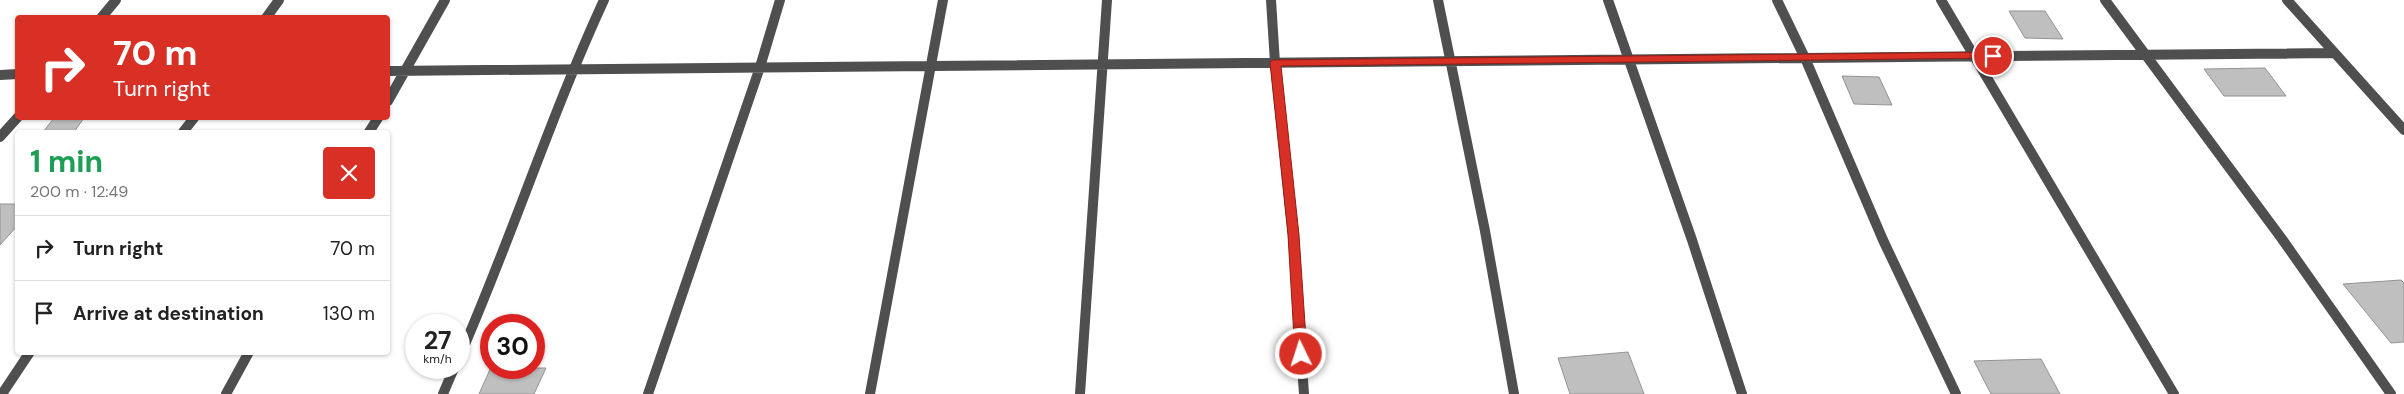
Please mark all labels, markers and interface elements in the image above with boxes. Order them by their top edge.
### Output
text: 70 m [113,30,197,76]
icon: right [30,35,95,100]
pin [1972,35,2014,77]
icon: arrive [1979,42,2007,70]
text: Turn right [113,74,210,103]
text: 1 min [30,142,103,181]
button: close [323,147,375,199]
text: 200 m · 12:49 [30,181,128,202]
icon: right [30,234,58,262]
text: Turn right [73,236,163,261]
text: 70 m [330,236,375,261]
icon: arrive [30,299,58,327]
text: Arrive at destination [73,301,264,326]
text: 130 m [323,301,375,326]
speed limit sign: 30 [480,314,545,379]
text: 27 [424,324,451,357]
position arrow [1274,327,1326,379]
text: km/h [423,351,452,367]

